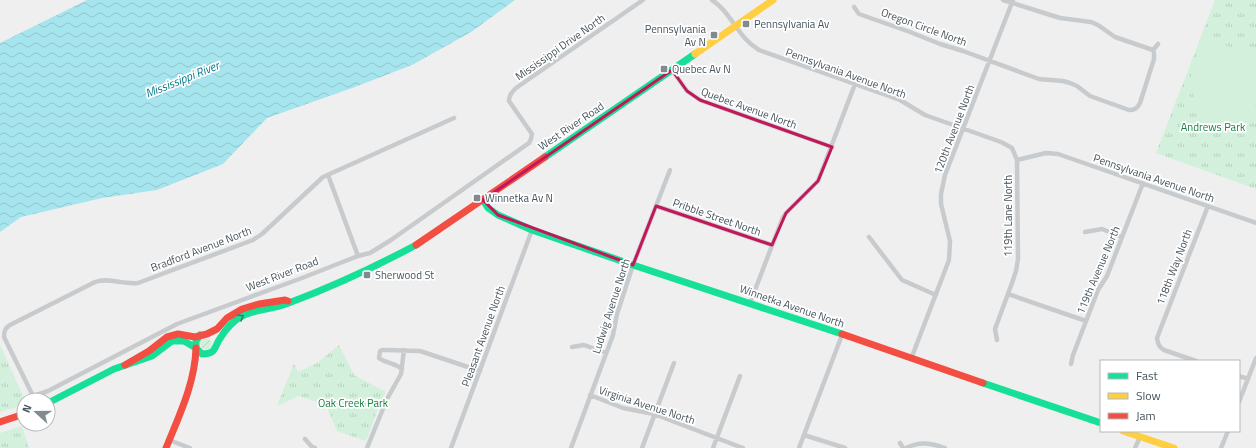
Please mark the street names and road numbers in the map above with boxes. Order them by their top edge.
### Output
street label: Oregon Circle North [879,4,969,50]
street label: Mississippi Drive North [512,10,608,84]
street label: Pennsylvania Avenue North [783,44,909,102]
street label: 120th Avenue North [930,82,978,176]
street label: Quebec Avenue North [699,83,799,133]
street label: West River Road [535,98,607,154]
street label: Pennsylvania Avenue North [1091,150,1217,206]
street label: 119th Lane North [1000,175,1016,257]
street label: Pribble Street North [671,194,763,240]
street label: Bradford Avenue North [148,222,254,276]
street label: 119th Avenue North [1072,223,1124,317]
street label: 118th Way North [1152,227,1196,307]
street label: West River Road [243,253,321,295]
street label: Ludwig Avenue North [588,256,634,356]
street label: Winnetka Avenue North [737,281,847,332]
street label: Pleasant Avenue North [457,283,509,389]
street label: Virginia Avenue North [597,382,697,428]

